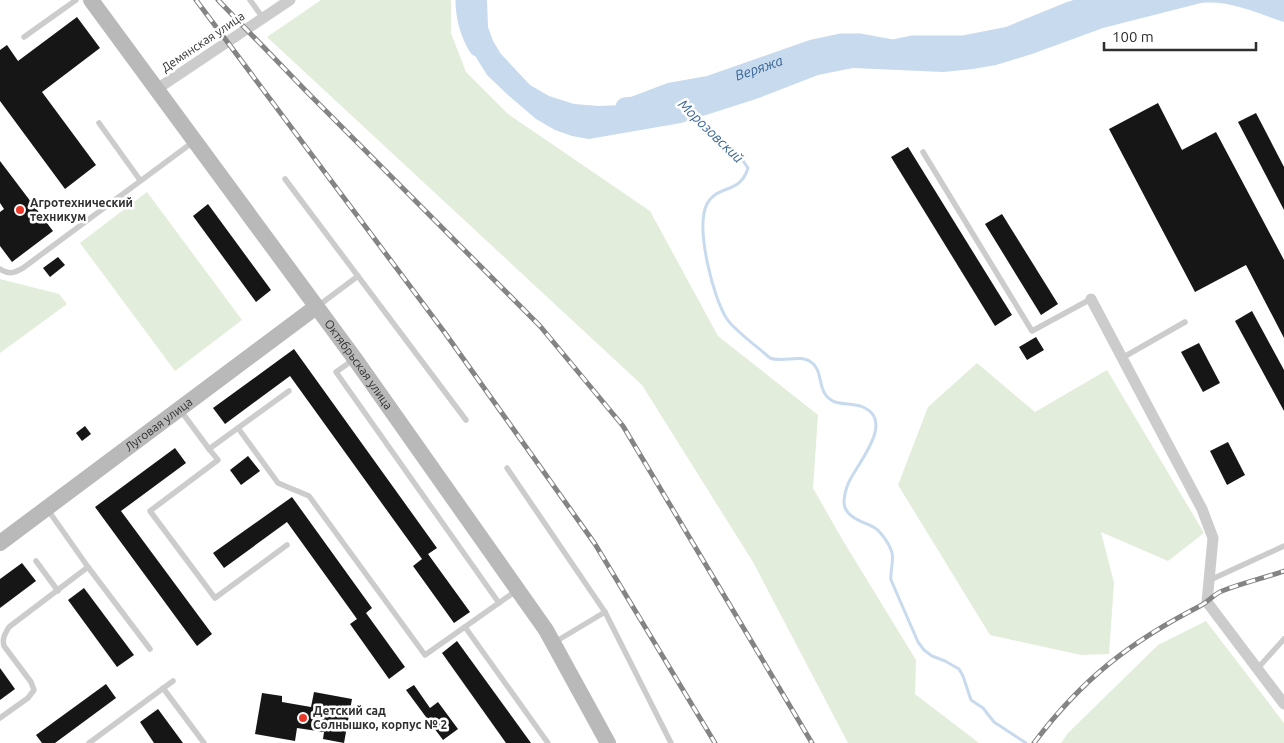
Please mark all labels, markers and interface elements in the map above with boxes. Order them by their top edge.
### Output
street label: Демянская улица [159,9,247,74]
scale bar [1104,20,1256,52]
text: 100 m [1112,28,1154,45]
water label: Веряжа [733,52,785,84]
water label: Морозовский [675,96,747,166]
place label: Агротехнический техникум [30,196,133,223]
marker: Агротехнический техникум [14,204,26,216]
street label: Октябрьская улица [322,317,395,412]
street label: Луговая улица [122,395,195,454]
place label: Детский сад Солнышко, корпус № 2 [313,704,447,731]
marker: Детский сад Солнышко, корпус № 2 [297,712,309,724]

